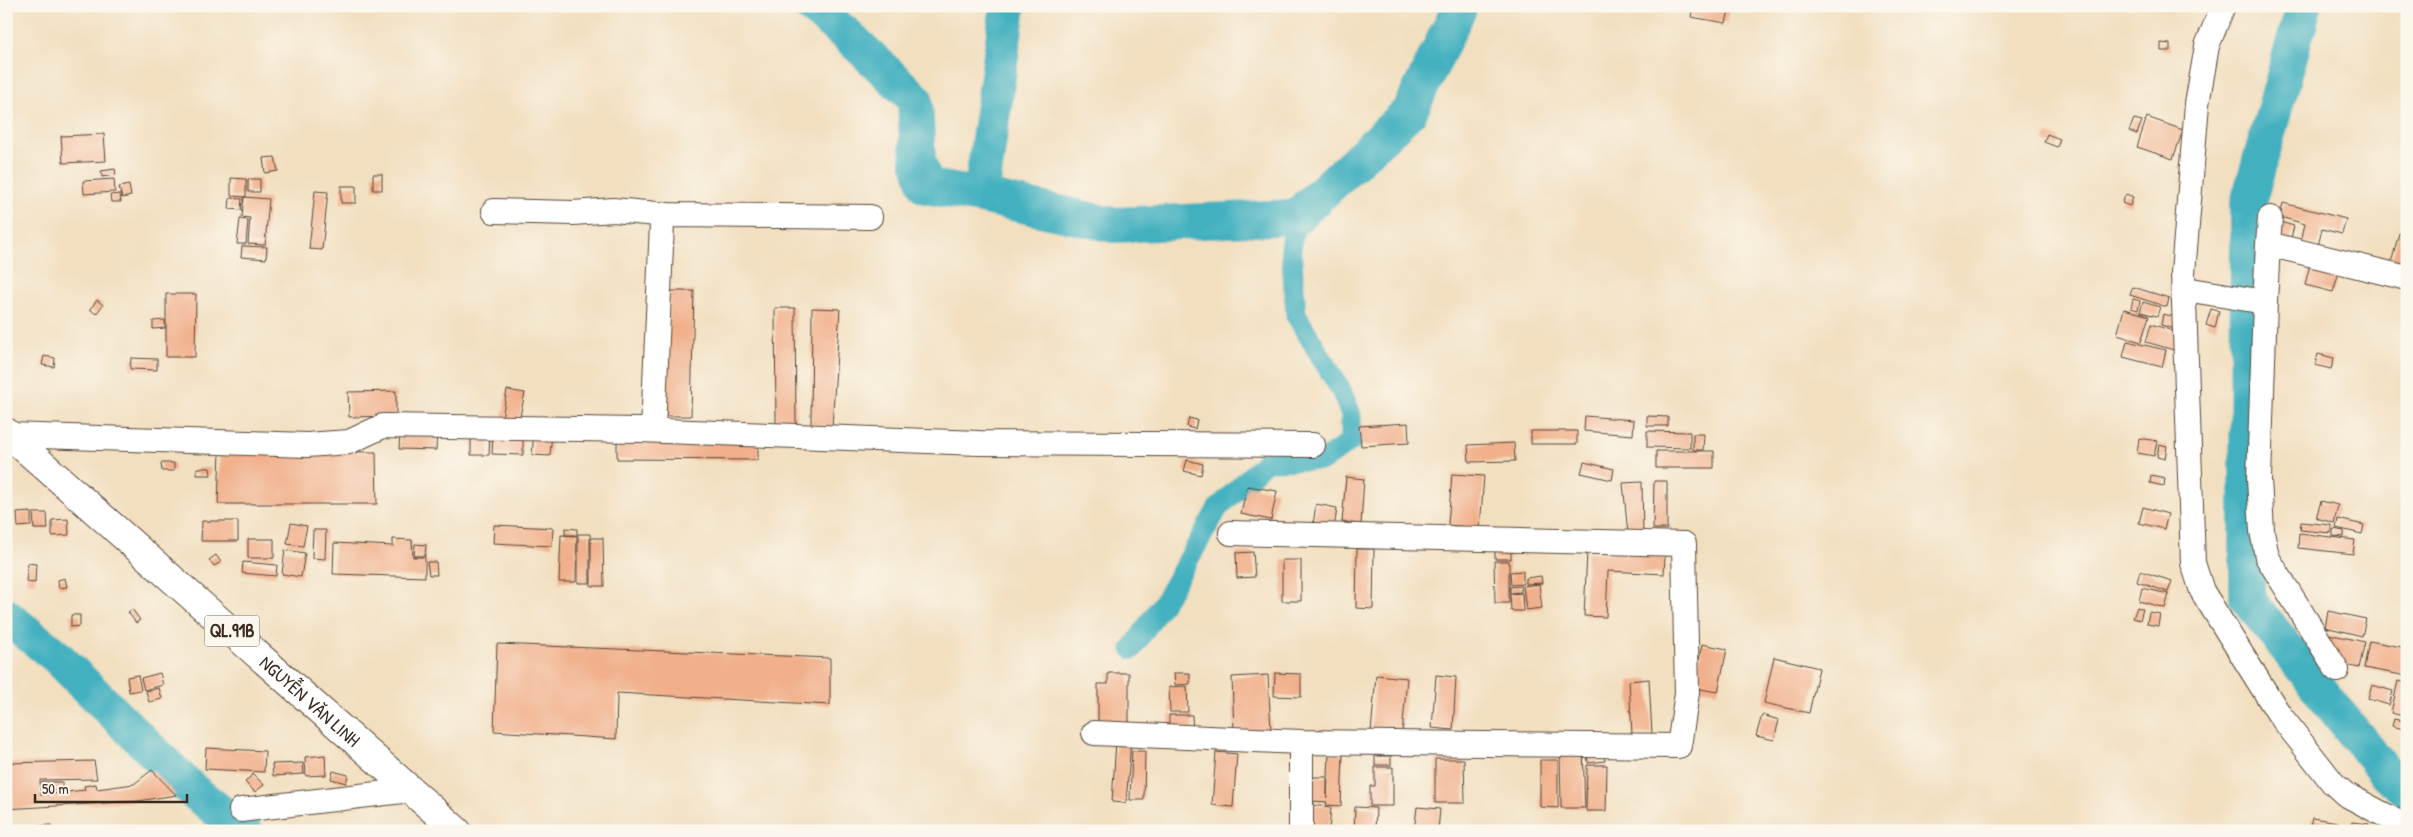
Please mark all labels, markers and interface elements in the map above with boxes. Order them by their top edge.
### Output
road number: QL.91B [204,616,260,646]
street label: NGUYỄN VĂN LINH [254,650,366,753]
scale bar [35,772,188,804]
text: 50 m [42,778,69,799]

